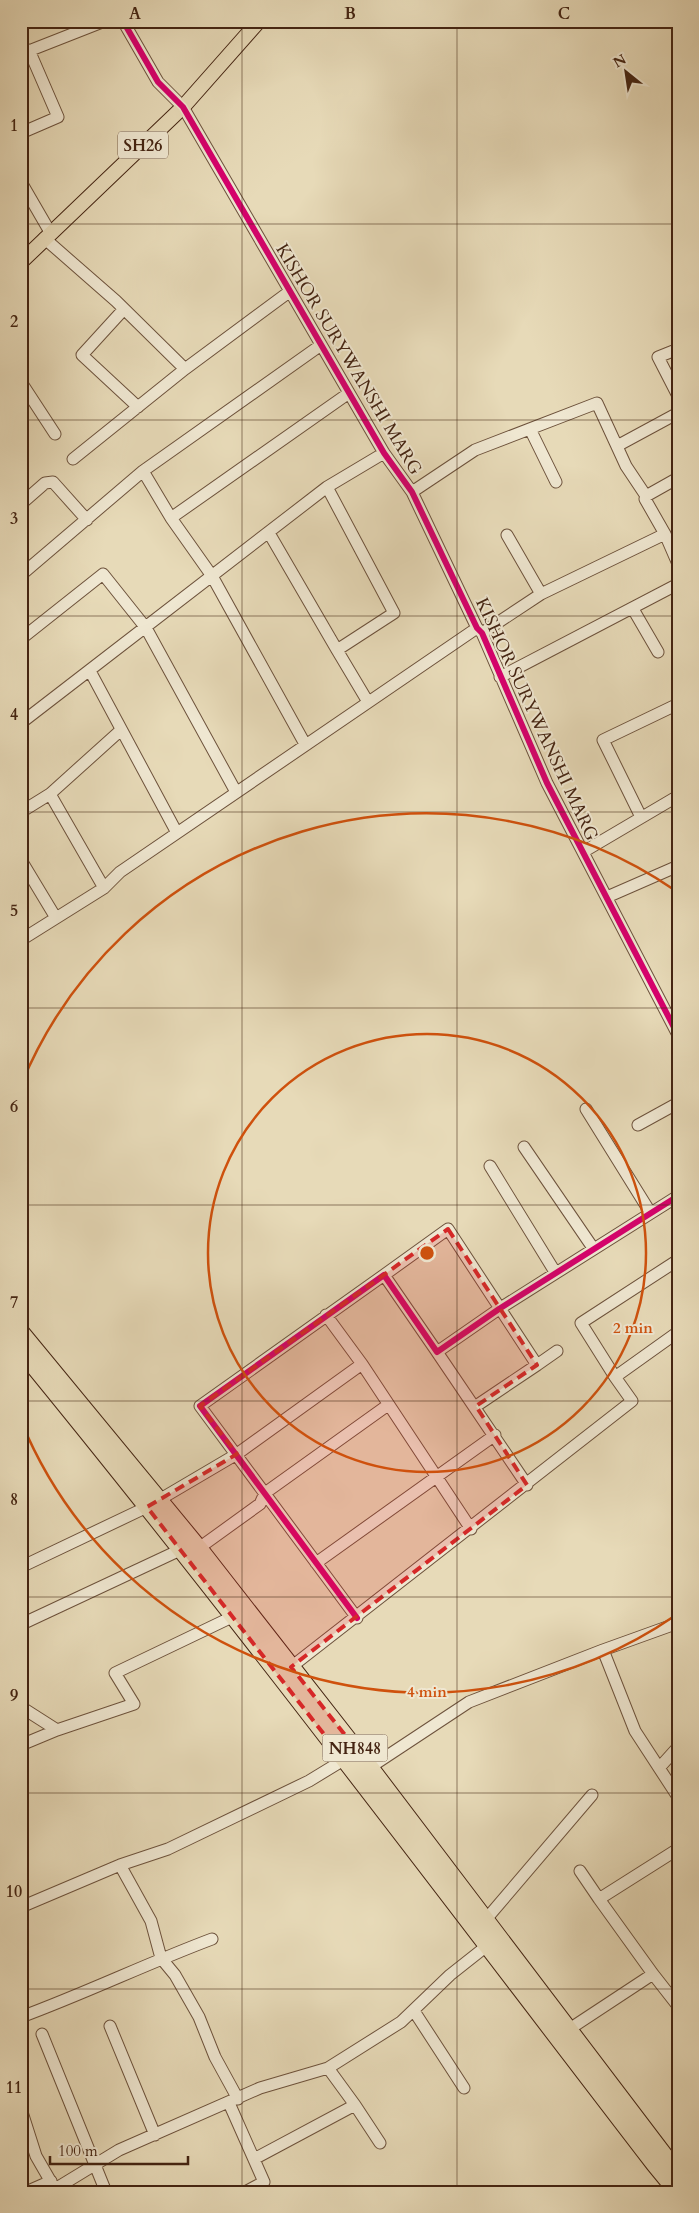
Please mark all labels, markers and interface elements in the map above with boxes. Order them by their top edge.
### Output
text: A [129,3,141,25]
text: B [344,3,356,25]
text: C [558,3,570,25]
north arrow [602,48,652,98]
text: N [610,50,630,72]
text: 1 [10,115,18,137]
road number: SH26 [118,132,168,158]
street label: KISHOR SURYWANSHI MARG [269,239,428,480]
text: 2 [10,311,18,333]
text: 3 [10,508,18,530]
street label: KISHOR SURYWANSHI MARG [469,594,604,845]
text: 4 [10,704,18,726]
text: 5 [10,900,18,922]
text: 6 [10,1096,18,1118]
centre of rings [418,1244,436,1262]
text: 7 [10,1292,18,1314]
text: 2 min [613,1318,653,1338]
text: 8 [10,1489,18,1511]
text: 4 min [407,1682,447,1702]
text: 9 [10,1685,18,1707]
road number: NH848 [322,1735,388,1762]
text: 10 [6,1881,22,1903]
text: 11 [6,2077,22,2099]
scale bar [50,2133,188,2165]
text: 100 m [58,2141,98,2161]

